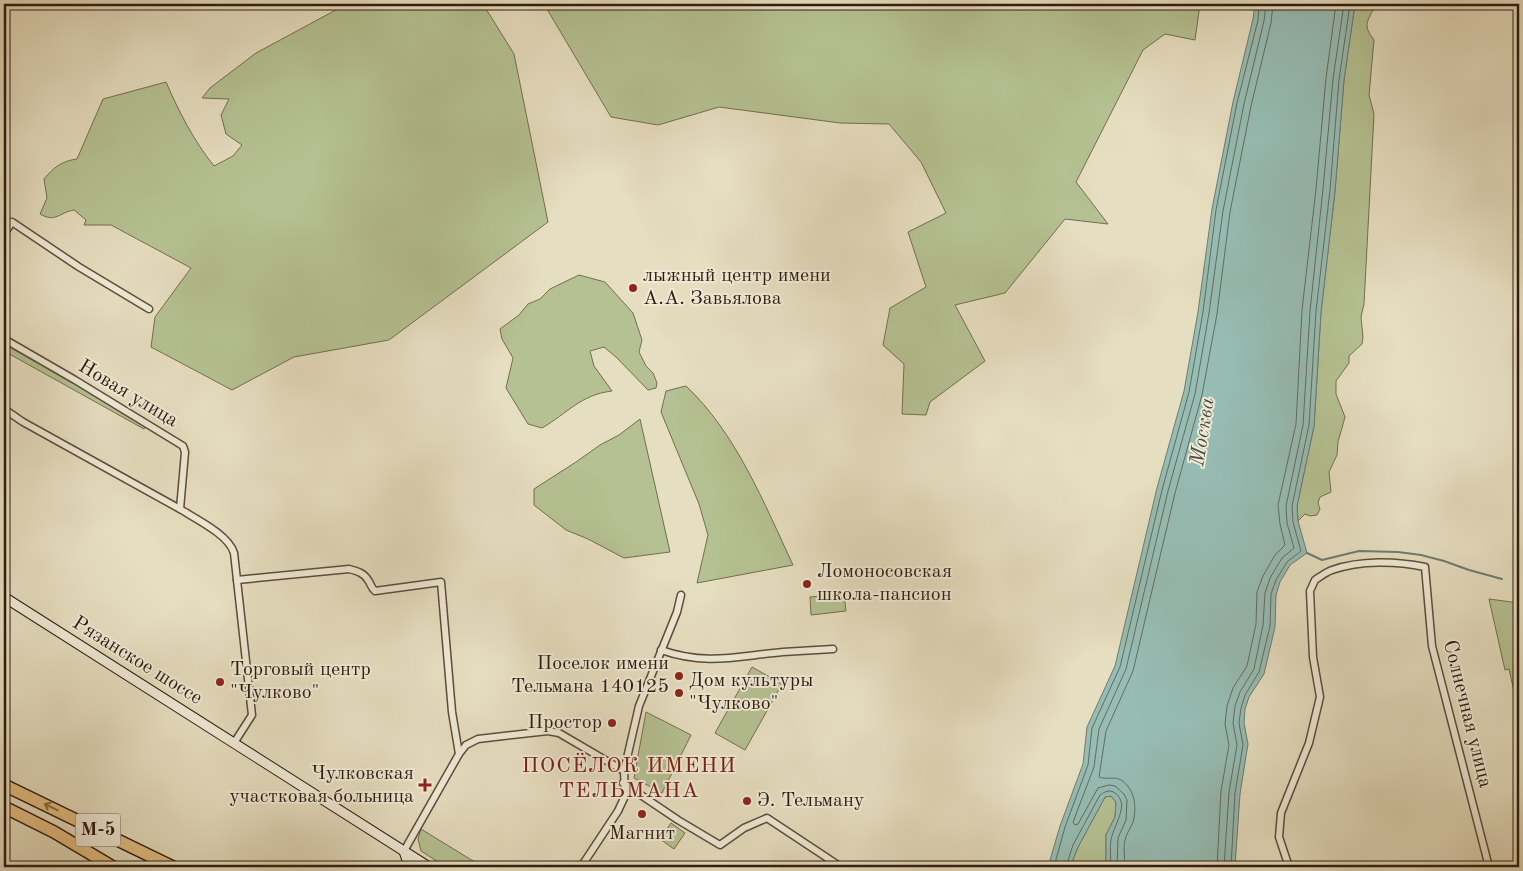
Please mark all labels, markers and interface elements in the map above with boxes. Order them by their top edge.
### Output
place label: лыжный центр имени А.А. Завьялова [643,266,831,309]
marker: лыжный центр имени А.А. Завьялова [627,282,639,294]
street label: Новая улица [75,357,181,432]
water label: Москва [1187,396,1219,469]
place label: Ломоносовская школа-пансион [817,562,952,605]
marker: Ломоносовская школа-пансион [801,578,813,590]
street label: Рязанское шоссе [69,613,205,709]
street label: Солнечная улица [1439,638,1495,790]
place label: Поселок имени Тельмана 140125 [511,654,669,697]
place label: Торговый центр "Чулково" [230,660,371,703]
marker: Поселок имени Тельмана 140125 [673,670,685,682]
place label: Дом культуры "Чулково" [689,671,813,714]
marker: Торговый центр "Чулково" [214,676,226,688]
marker: Дом культуры "Чулково" [673,687,685,699]
place label: Простор [528,713,602,733]
marker: Простор [606,717,618,729]
district label: ПОСЁЛОК ИМЕНИ ТЕЛЬМАНА [521,752,737,802]
place label: Чулковская участковая больница [229,764,414,807]
marker: Чулковская участковая больница [418,778,432,792]
place label: Э. Тельману [757,791,865,811]
marker: Э. Тельману [741,795,753,807]
one-way arrow [44,802,59,811]
marker: Магнит [636,808,648,820]
road number: М-5 [76,814,120,846]
place label: Магнит [609,824,675,844]

